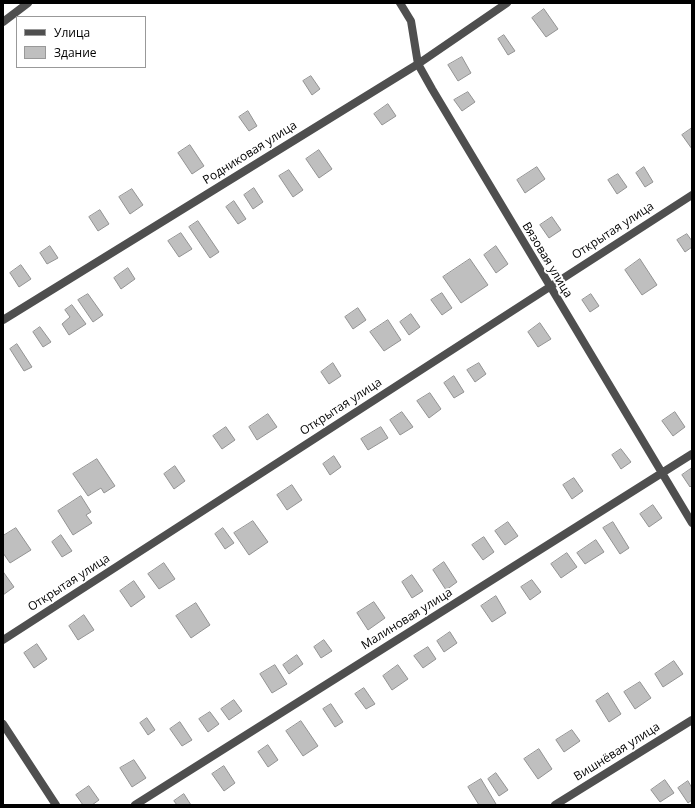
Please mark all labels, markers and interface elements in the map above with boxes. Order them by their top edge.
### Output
legend [16,16,146,68]
text: Улица [54,24,90,41]
text: Здание [54,44,97,61]
street label: Родниковая улица [200,118,300,188]
street label: Открытая улица [569,199,657,263]
street label: Вязовая улица [519,220,575,300]
street label: Открытая улица [297,375,385,439]
street label: Открытая улица [25,551,113,615]
street label: Малиновая улица [359,585,455,653]
street label: Вишнёвая улица [571,720,663,784]

